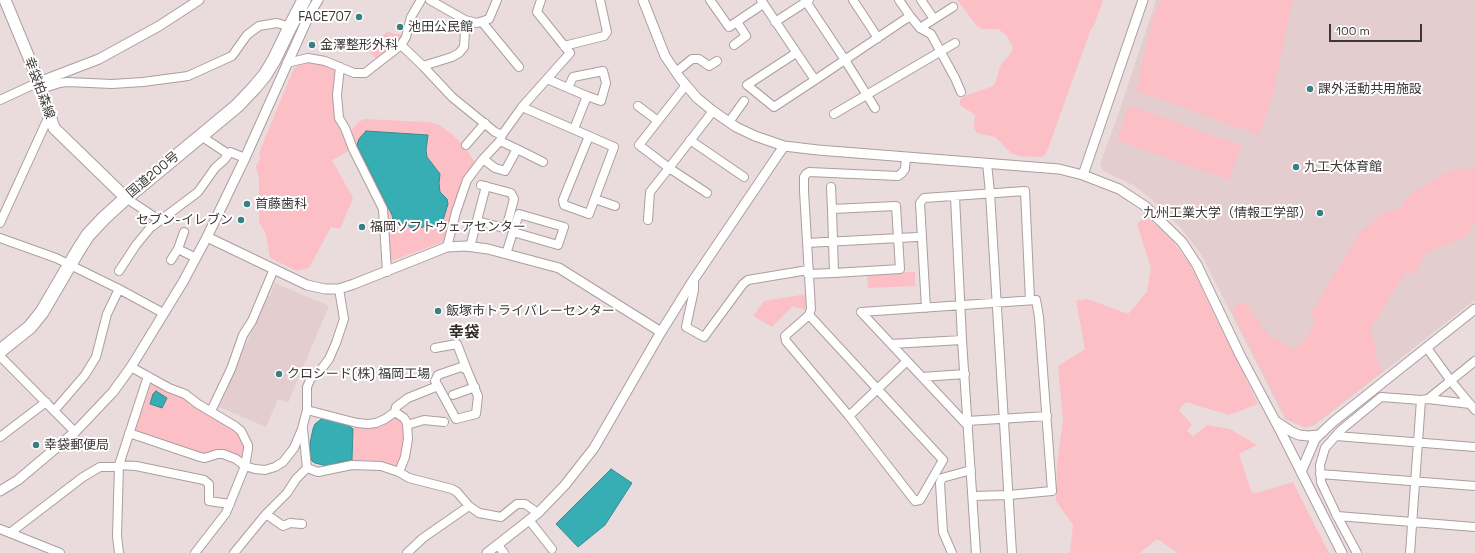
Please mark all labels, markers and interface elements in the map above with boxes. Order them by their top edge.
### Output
place label: FACE707 [298,9,351,25]
marker: FACE707 [354,12,364,22]
scale bar [1331,16,1424,42]
place label: 池田公民館 [408,19,473,35]
marker: 池田公民館 [395,22,405,32]
text: 100 m [1336,23,1370,39]
place label: 金澤整形外科 [320,37,398,53]
marker: 金澤整形外科 [307,40,317,50]
street label: 幸袋柏森線 [21,55,57,121]
place label: 課外活動共用施設 [1318,81,1422,97]
marker: 課外活動共用施設 [1305,84,1315,94]
street label: 国道200号 [124,149,182,201]
place label: 九工大体育館 [1304,159,1382,175]
marker: 九工大体育館 [1291,162,1301,172]
place label: 首藤歯科 [255,196,307,212]
marker: 首藤歯科 [242,199,252,209]
place label: 九州工業大学（情報工学部） [1143,205,1312,221]
marker: 九州工業大学（情報工学部） [1315,208,1325,218]
place label: セブン-イレブン [136,212,233,228]
marker: セブン-イレブン [236,215,246,225]
place label: 福岡ソフトウェアセンター [370,219,526,235]
marker: 福岡ソフトウェアセンター [357,222,367,232]
place label: 飯塚市トライバレーセンター [446,303,615,319]
marker: 飯塚市トライバレーセンター [433,306,443,316]
district label: 幸袋 [449,324,479,342]
place label: クロシード(株) 福岡工場 [287,366,430,382]
marker: クロシード(株) 福岡工場 [274,369,284,379]
place label: 幸袋郵便局 [44,437,109,453]
marker: 幸袋郵便局 [31,440,41,450]

